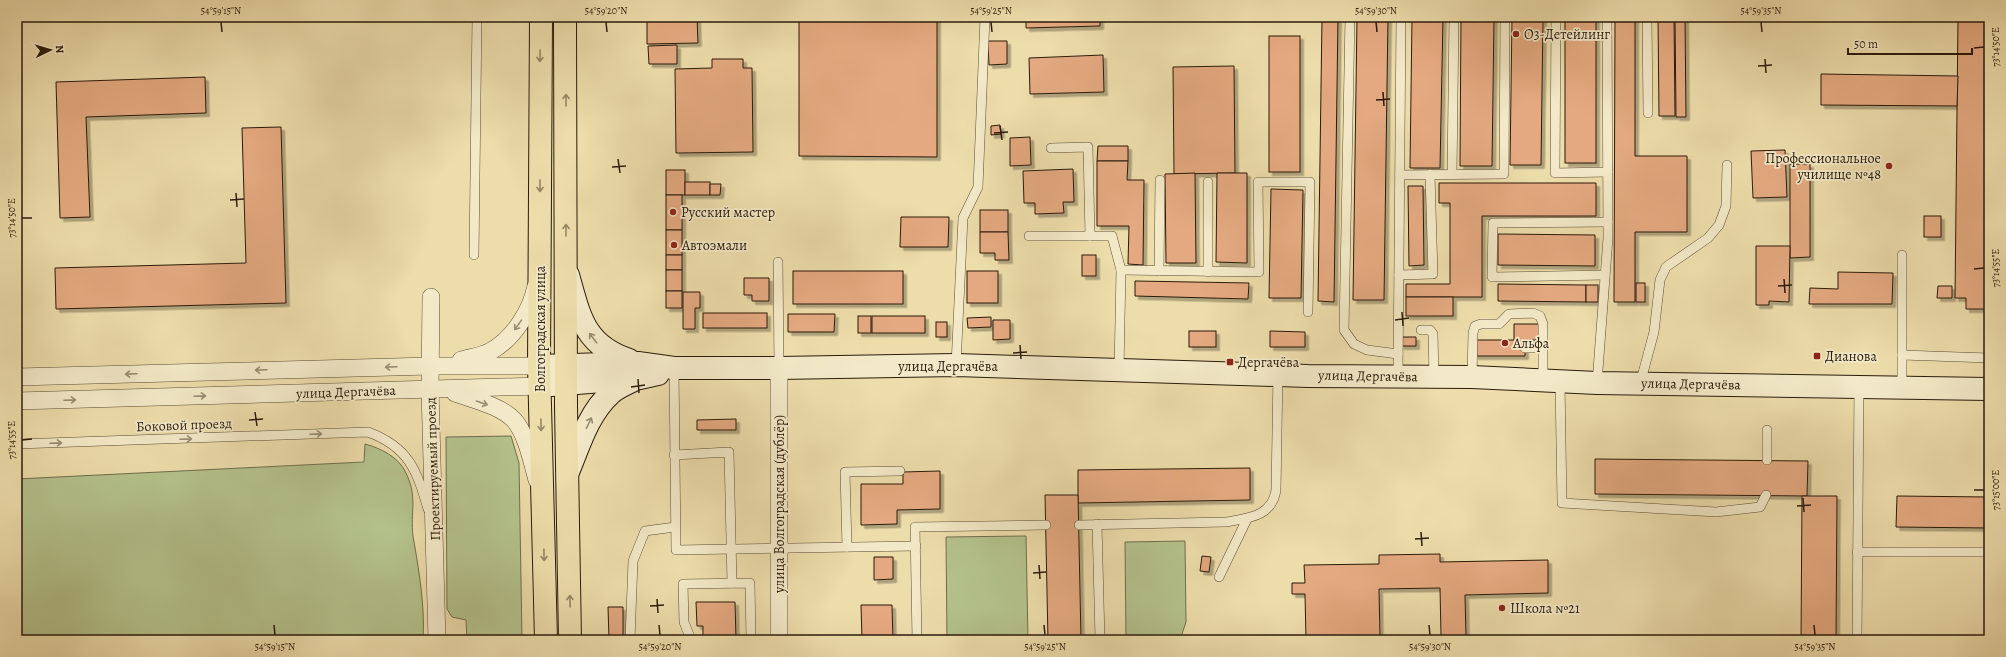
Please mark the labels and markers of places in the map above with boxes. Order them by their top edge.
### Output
place label: О3-Детейлинг [1524,25,1610,44]
marker: О3-Детейлинг [1511,29,1521,39]
place label: Профессиональное училище №48 [1765,149,1881,184]
marker: Профессиональное училище №48 [1884,161,1894,171]
place label: Русский мастер [681,203,775,222]
marker: Русский мастер [668,207,678,217]
place label: Автоэмали [681,236,747,255]
marker: Автоэмали [669,240,679,250]
place label: Альфа [1512,334,1550,353]
marker: Альфа [1500,338,1510,348]
place label: Дианова [1825,347,1877,366]
marker: Дианова [1812,351,1822,361]
place label: Дергачёва [1238,353,1300,372]
marker: Дергачёва [1225,357,1235,367]
place label: Школа №21 [1510,599,1580,618]
marker: Школа №21 [1497,603,1507,613]

